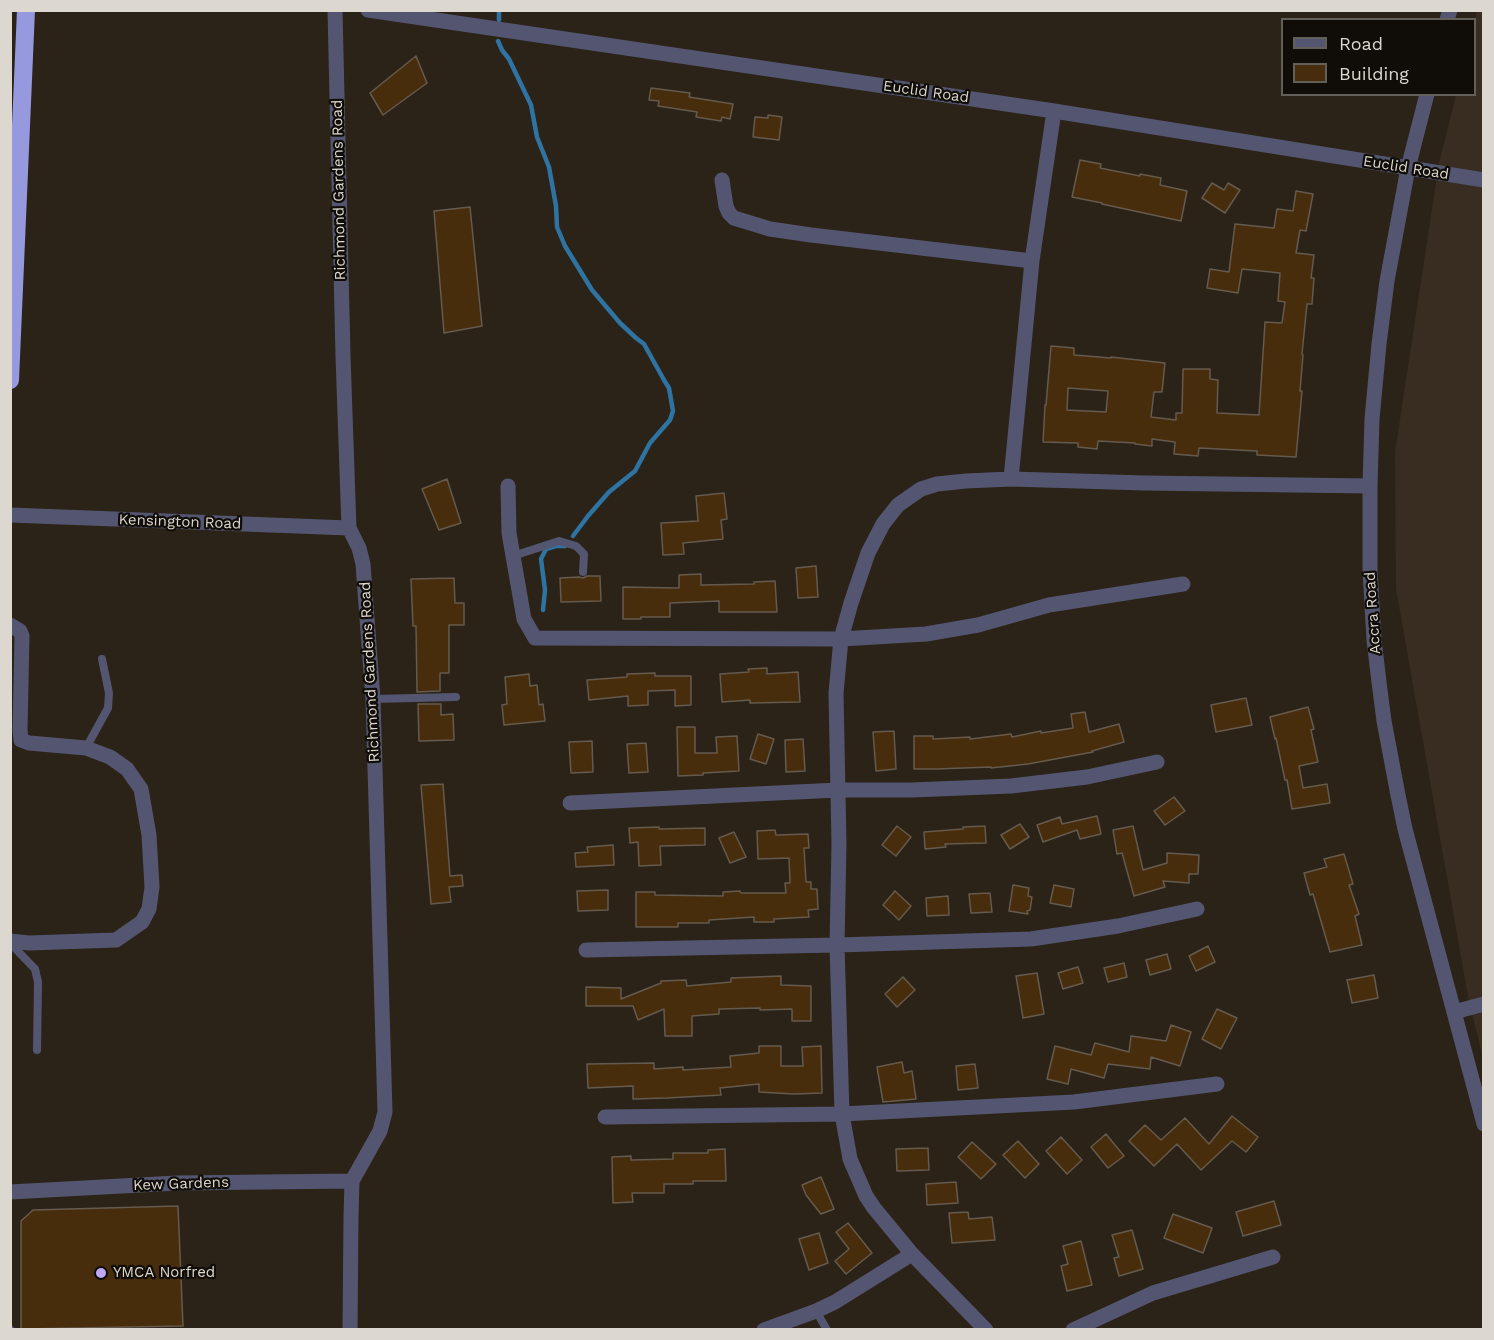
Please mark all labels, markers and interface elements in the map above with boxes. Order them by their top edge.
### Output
legend [1281,18,1476,96]
text: Road [1339,33,1383,54]
text: Building [1339,63,1409,84]
street label: Euclid Road [882,77,970,107]
street label: Richmond Gardens Road [328,99,350,281]
street label: Euclid Road [1362,152,1450,184]
street label: Kensington Road [118,511,242,533]
street label: Accra Road [1361,571,1385,655]
street label: Richmond Gardens Road [356,581,384,763]
street label: Kew Gardens [133,1173,229,1195]
place label: YMCA Norfred [113,1264,215,1282]
marker: YMCA Norfred [94,1266,108,1280]

